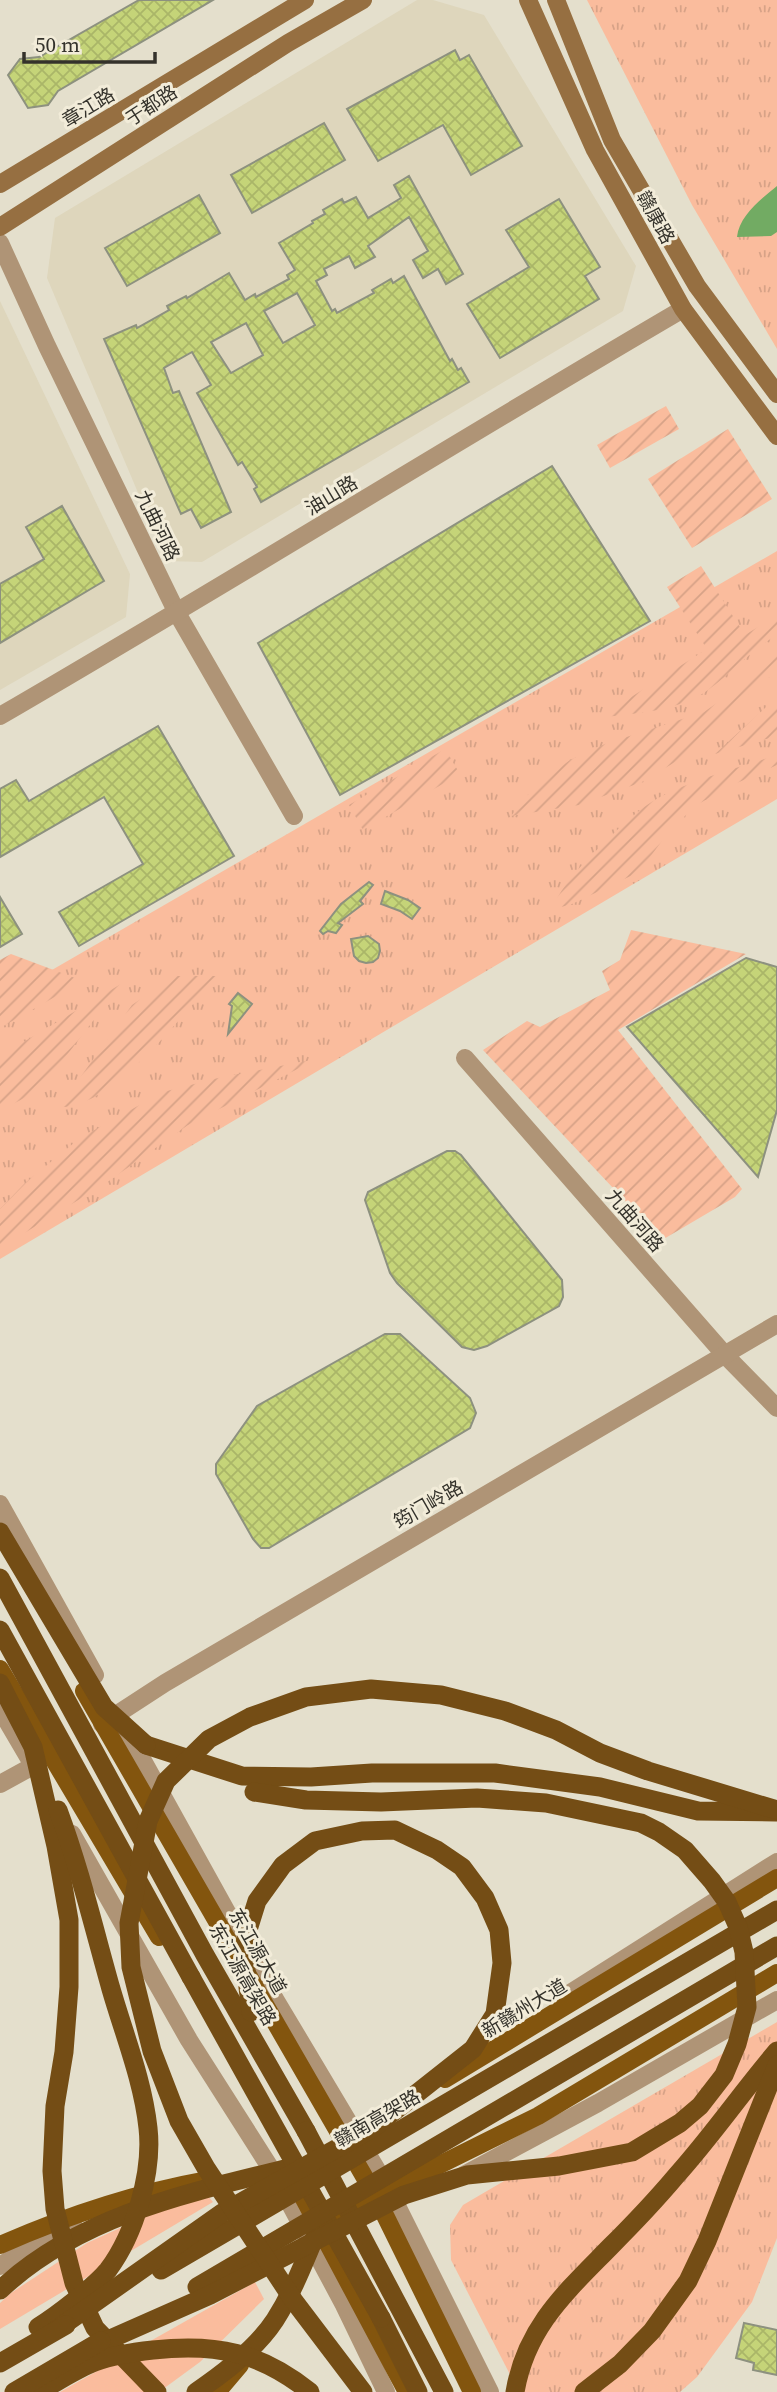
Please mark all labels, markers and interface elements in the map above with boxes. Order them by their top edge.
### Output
scale bar [24,21,156,65]
text: 50 m [35,30,80,59]
street label: 于都路 [120,79,182,131]
street label: 章江路 [57,81,119,133]
street label: 赣康路 [631,186,681,248]
street label: 油山路 [300,469,362,521]
street label: 九曲河路 [130,485,186,565]
street label: 九曲河路 [600,1183,670,1257]
street label: 筠门岭路 [389,1474,467,1534]
street label: 东江源大道 [223,1903,293,1999]
street label: 东江源高架路 [203,1918,283,2030]
street label: 新赣州大道 [477,1972,571,2044]
street label: 赣南高架路 [329,2083,425,2153]

